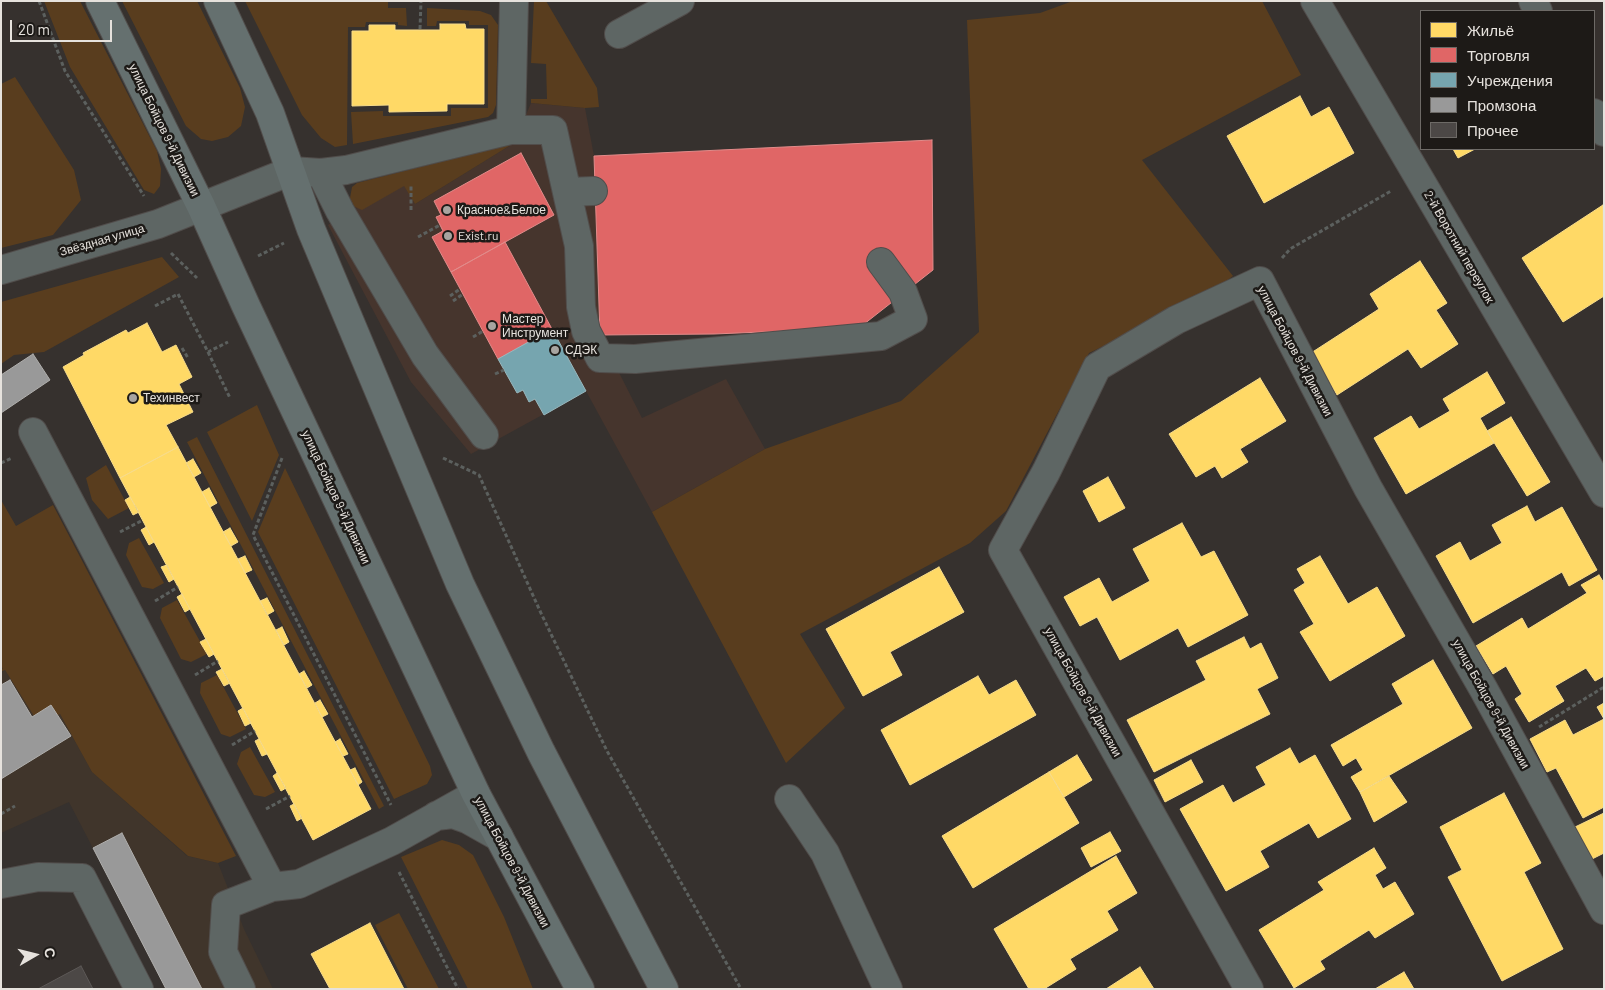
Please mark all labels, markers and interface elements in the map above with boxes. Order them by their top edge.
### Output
scale bar [12,10,115,42]
legend [1420,10,1595,150]
text: 20 m [18,20,50,38]
text: Жильё [1467,21,1514,39]
text: Торговля [1467,46,1530,64]
street label: улица Бойцов 9-й Дивизии [126,61,202,199]
text: Учреждения [1467,71,1553,89]
text: Промзона [1467,96,1536,114]
text: Прочее [1467,121,1519,139]
street label: 2-й Воротний переулок [1421,188,1497,306]
place label: Красное&Белое [457,203,546,217]
marker: Красное&Белое [441,204,453,216]
street label: Звёздная улица [58,221,146,259]
place label: Exist.ru [458,229,498,243]
marker: Exist.ru [442,230,454,242]
street label: улица Бойцов 9-й Дивизии [1254,283,1336,419]
place label: Мастер Инструмент [502,312,568,340]
marker: Мастер Инструмент [486,320,498,332]
place label: СДЭК [565,343,597,357]
marker: СДЭК [549,344,561,356]
place label: Техинвест [143,391,200,405]
marker: Техинвест [127,392,139,404]
street label: улица Бойцов 9-й Дивизии [299,428,373,566]
street label: улица Бойцов 9-й Дивизии [1041,625,1125,759]
street label: улица Бойцов 9-й Дивизии [1449,637,1533,771]
street label: улица Бойцов 9-й Дивизии [471,794,553,930]
north arrow [10,930,60,980]
text: С [41,947,59,959]

